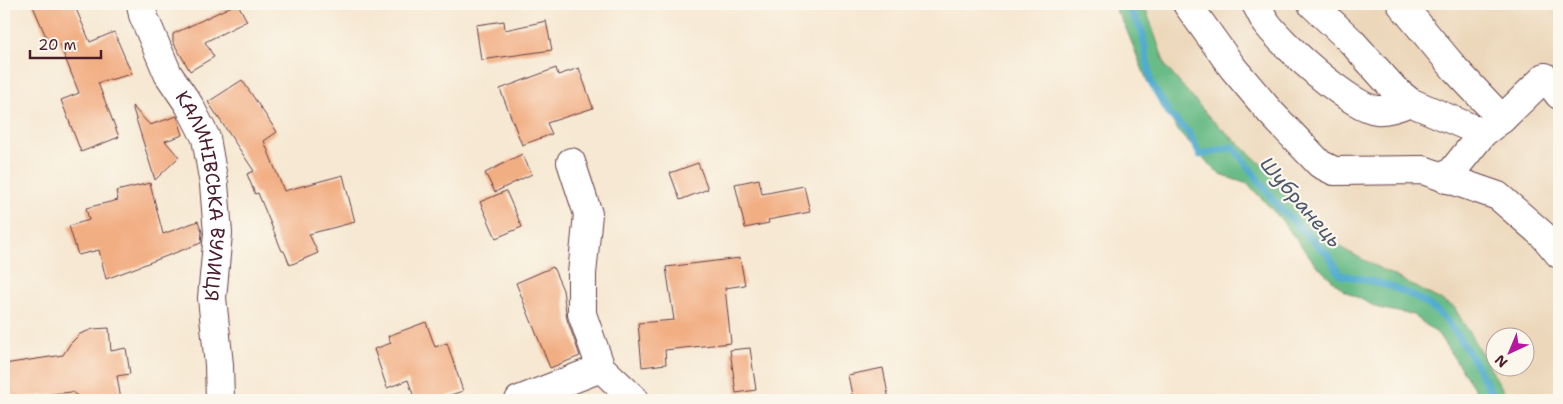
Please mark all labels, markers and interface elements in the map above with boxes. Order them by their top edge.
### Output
scale bar [30,28,101,60]
text: 20 m [38,35,77,55]
street label: КАЛИНІВСЬКА ВУЛИЦЯ [170,86,230,302]
water label: Шубранець [1254,151,1348,253]
north arrow [1486,326,1536,376]
text: N [1491,351,1511,372]

